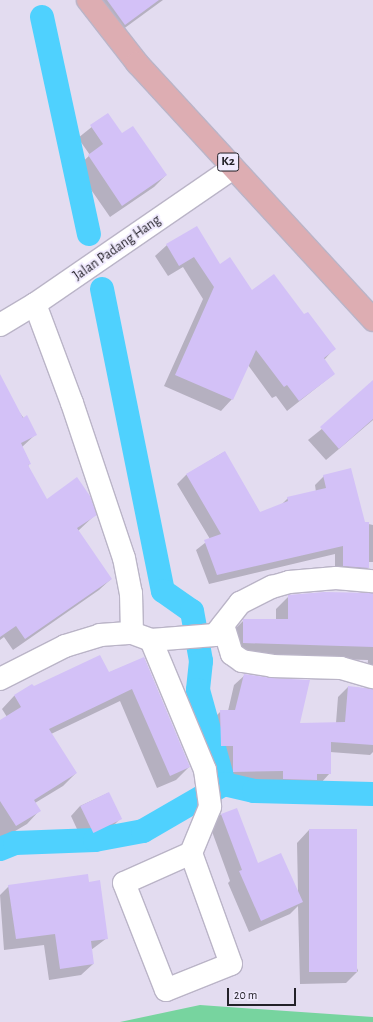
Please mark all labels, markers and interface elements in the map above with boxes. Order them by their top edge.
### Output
road number: K2 [217,151,239,173]
street label: Jalan Padang Hang [70,212,164,284]
scale bar [229,980,298,1006]
text: 20 m [234,989,257,1001]

